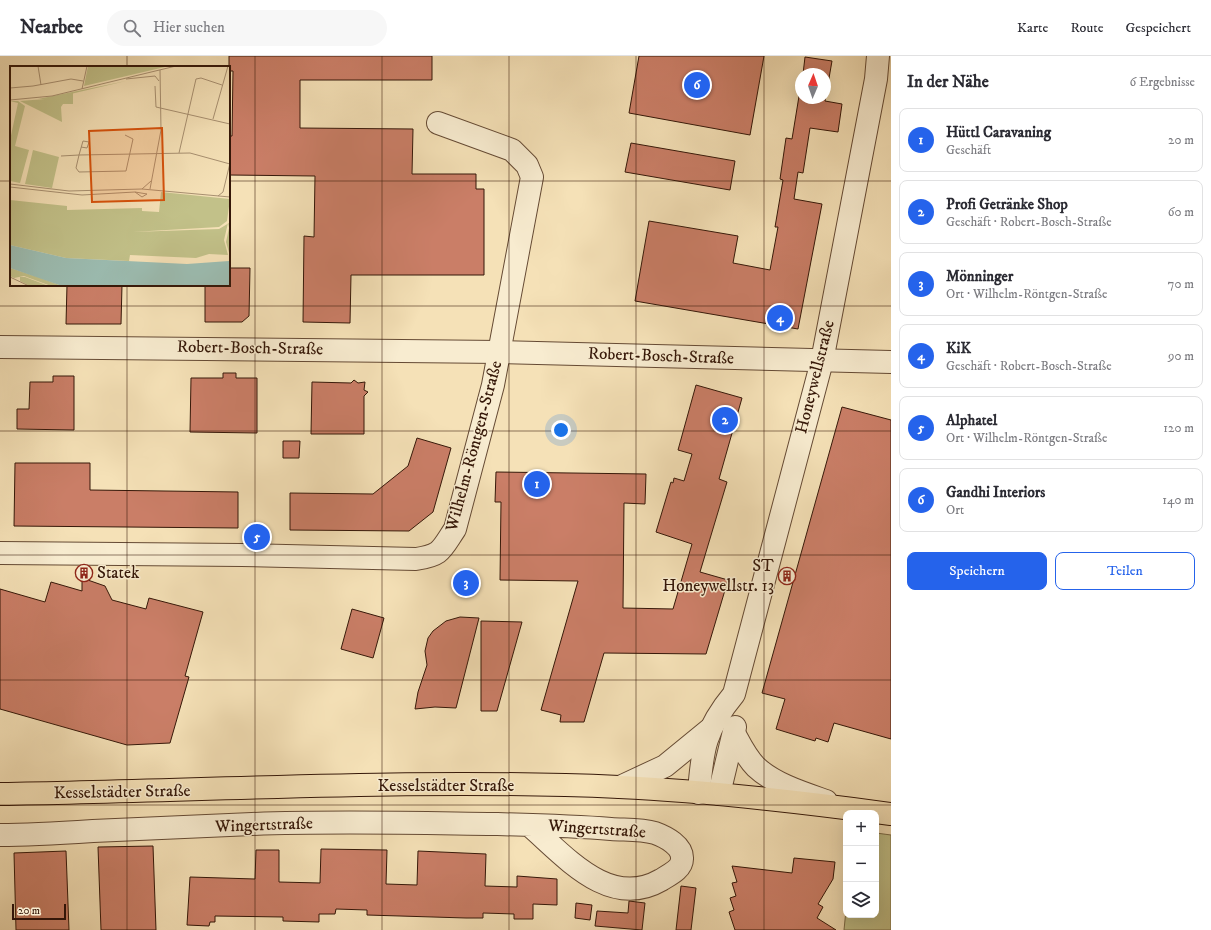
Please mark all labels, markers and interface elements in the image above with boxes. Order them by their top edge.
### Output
search box [107,10,387,46]
text: Nearbee [20,16,83,39]
icon: search [121,17,143,39]
text: Hier suchen [153,18,225,37]
text: Karte [1017,19,1048,37]
text: Route [1070,19,1103,37]
text: Gespeichert [1125,19,1191,37]
inset map [10,66,230,286]
north arrow [795,68,831,104]
pin: 6 [684,70,710,100]
text: In der Nähe [907,71,989,93]
text: 6 Ergebnisse [1129,74,1195,90]
text: Hüttl Caravaning [946,123,1051,142]
text: 1 [919,132,923,148]
text: 20 m [1168,132,1194,148]
text: Geschäft [946,142,991,158]
text: Profi Getränke Shop [946,195,1068,214]
text: 2 [918,204,924,220]
text: 60 m [1168,204,1194,220]
text: Geschäft · Robert-Bosch-Straße [946,214,1112,230]
text: Mönninger [946,267,1013,286]
text: 3 [919,276,923,292]
text: 70 m [1168,276,1194,292]
text: Ort · Wilhelm-Röntgen-Straße [946,286,1107,302]
pin: 4 [767,303,793,333]
street label: Honeywellstraße [790,318,840,436]
street label: Robert-Bosch-Straße [177,336,323,360]
text: KiK [946,339,971,358]
street label: Robert-Bosch-Straße [588,342,734,370]
text: 4 [917,348,925,364]
text: 90 m [1168,348,1194,364]
street label: Wilhelm-Röntgen-Straße [440,358,507,535]
text: Geschäft · Robert-Bosch-Straße [946,358,1112,374]
pin: 2 [712,405,738,435]
text: Alphatel [946,411,997,430]
your location [551,420,571,440]
text: 5 [918,420,924,436]
text: 120 m [1163,420,1194,436]
text: Ort · Wilhelm-Röntgen-Straße [946,430,1107,446]
pin: 1 [524,469,550,499]
text: Gandhi Interiors [946,483,1045,502]
text: 6 [918,492,924,508]
text: 140 m [1162,492,1194,508]
text: Ort [946,502,964,518]
pin: 5 [244,522,270,552]
button: Speichern [907,552,1047,590]
button: Teilen [1055,552,1195,590]
place label: ST Honeywellstr. 13 [662,555,774,597]
place label: Statek [97,562,140,584]
building icon: Statek [74,563,94,583]
building icon: ST Honeywellstr. 13 [777,566,797,586]
pin: 3 [453,568,479,598]
street label: Kesselstädter Straße [378,775,514,797]
street label: Kesselstädter Straße [53,780,191,804]
map controls [843,810,879,918]
button: + [843,810,879,846]
street label: Wingertstraße [214,812,313,838]
street label: Wingertstraße [546,815,647,843]
button: − [843,846,879,882]
button: layers [843,882,879,918]
scale bar [12,902,66,921]
text: 20 m [18,904,40,918]

